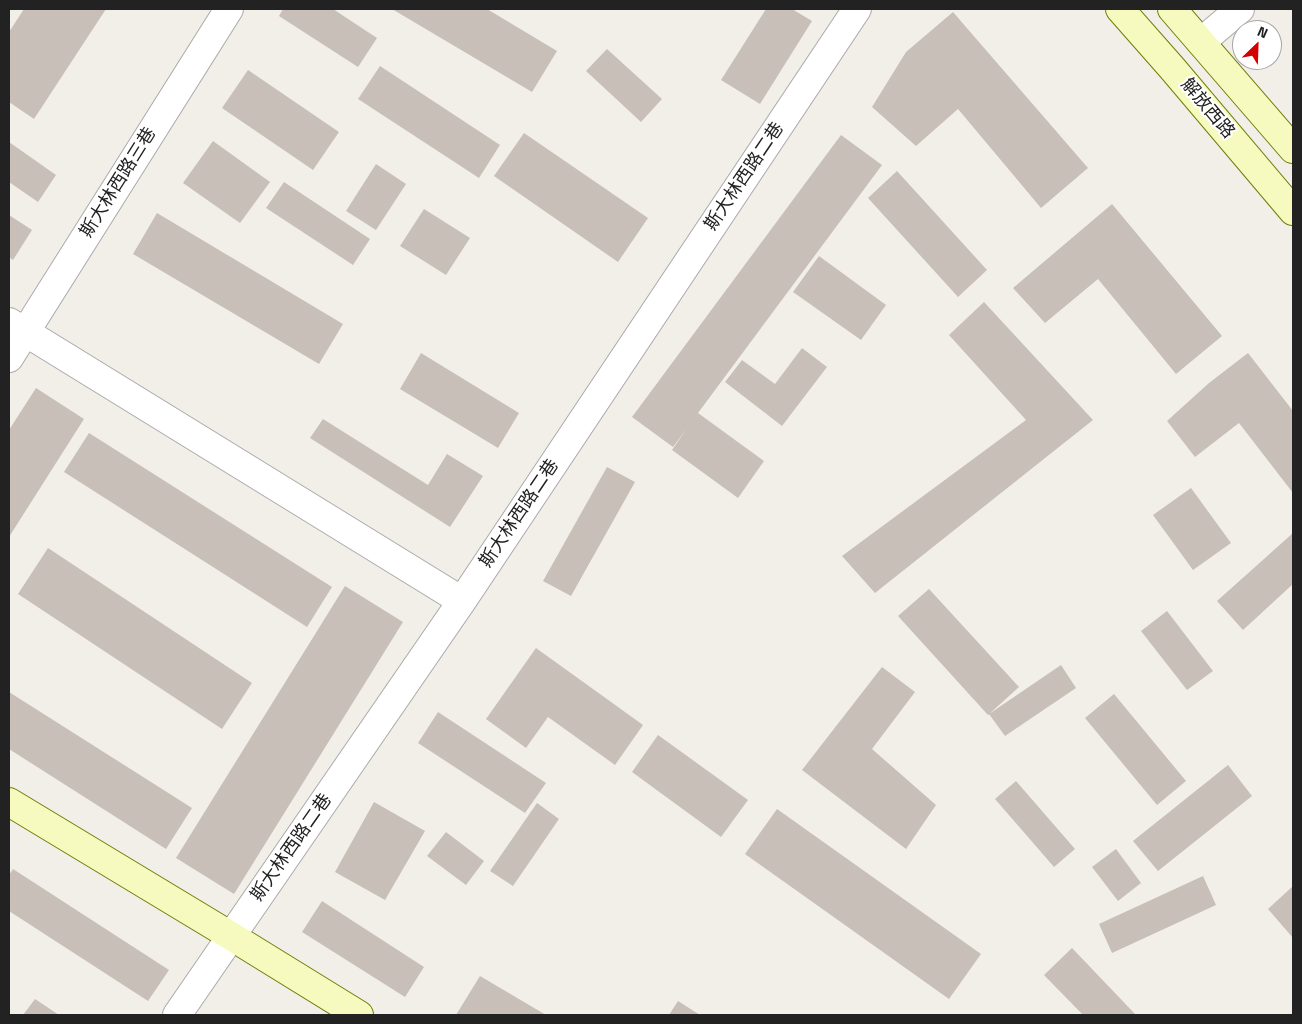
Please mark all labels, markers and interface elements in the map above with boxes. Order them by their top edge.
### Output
north arrow [1232,20,1282,70]
text: N [1254,20,1272,43]
street label: 解放西路 [1176,74,1238,144]
street label: 斯大林西路二巷 [701,119,789,235]
street label: 斯大林西路三巷 [76,124,162,242]
street label: 斯大林西路二巷 [476,456,564,572]
street label: 斯大林西路二巷 [247,790,337,906]

